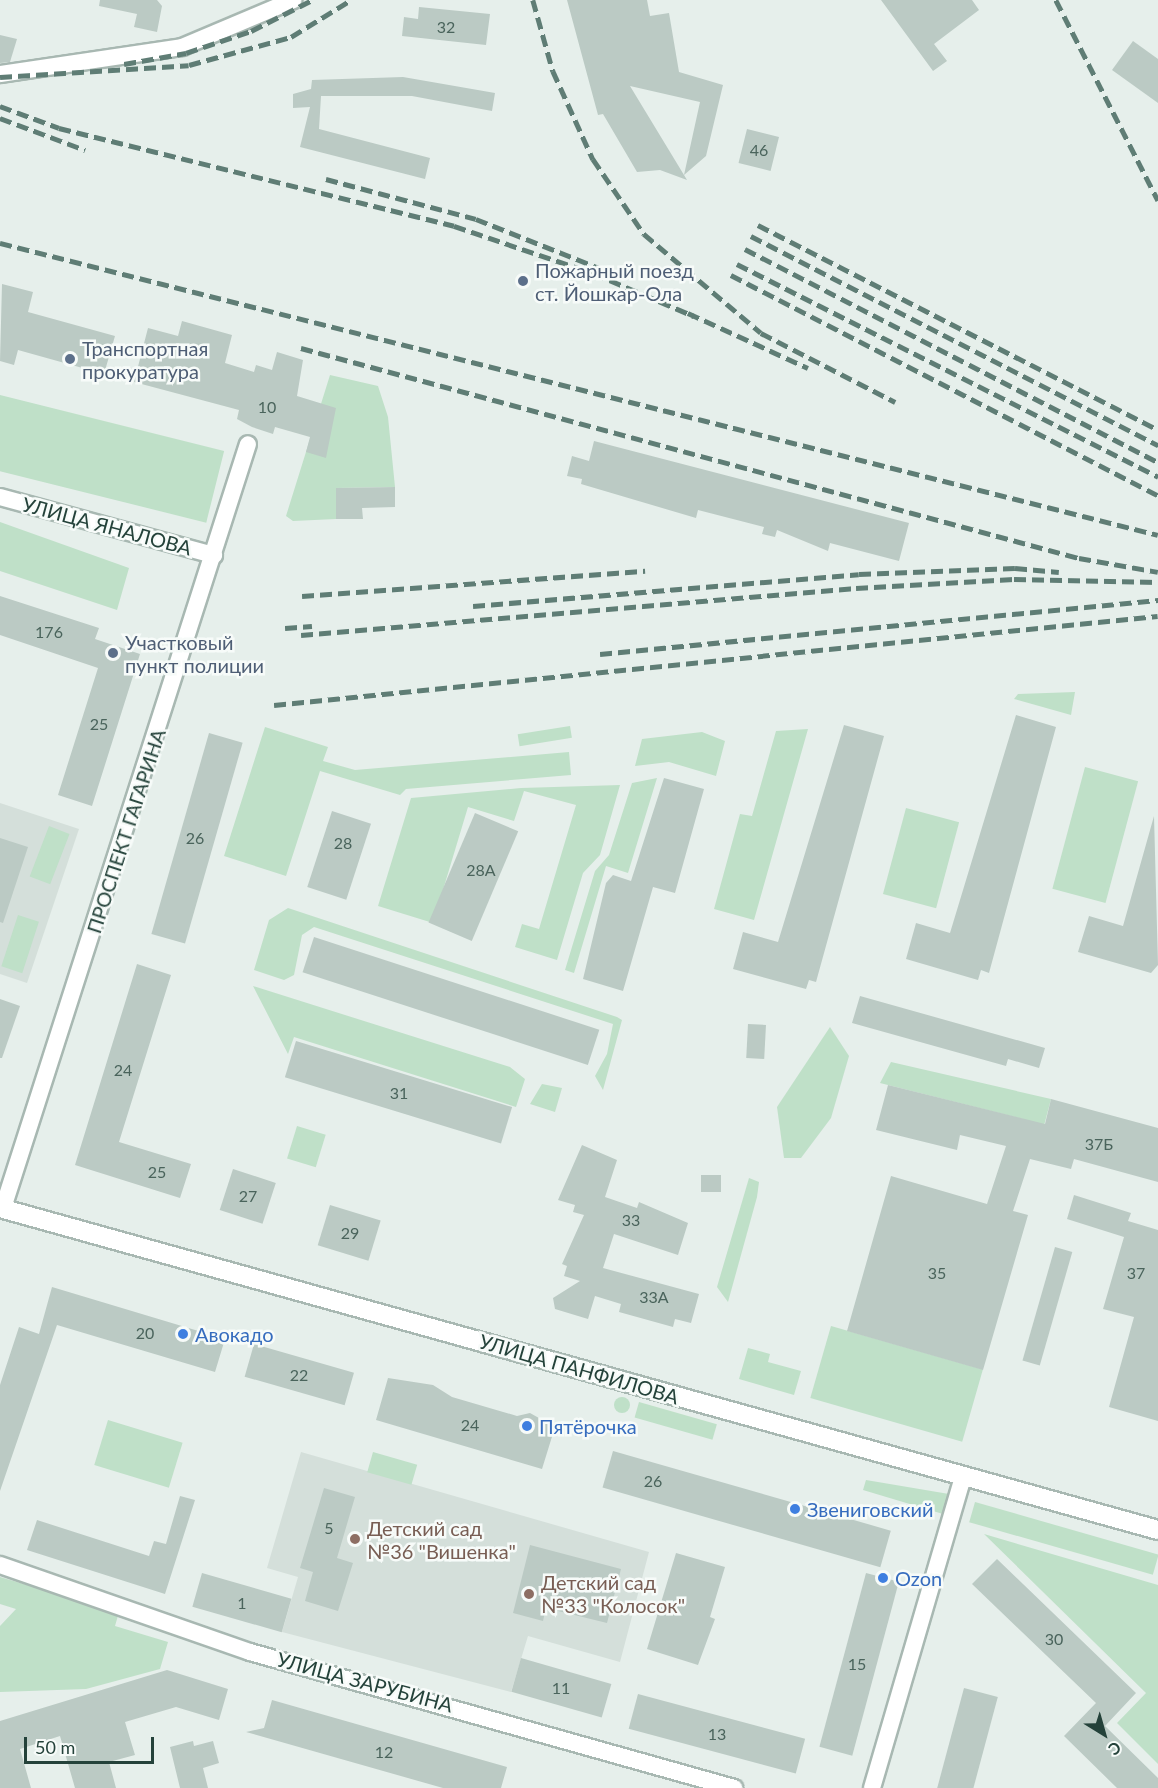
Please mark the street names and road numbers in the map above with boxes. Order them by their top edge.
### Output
street label: УЛИЦА ЯНАЛОВА [20,492,194,560]
street label: ПРОСПЕКТ ГАГАРИНА [82,726,170,936]
street label: УЛИЦА ПАНФИЛОВА [476,1329,682,1409]
street label: УЛИЦА ЗАРУБИНА [274,1647,456,1717]

